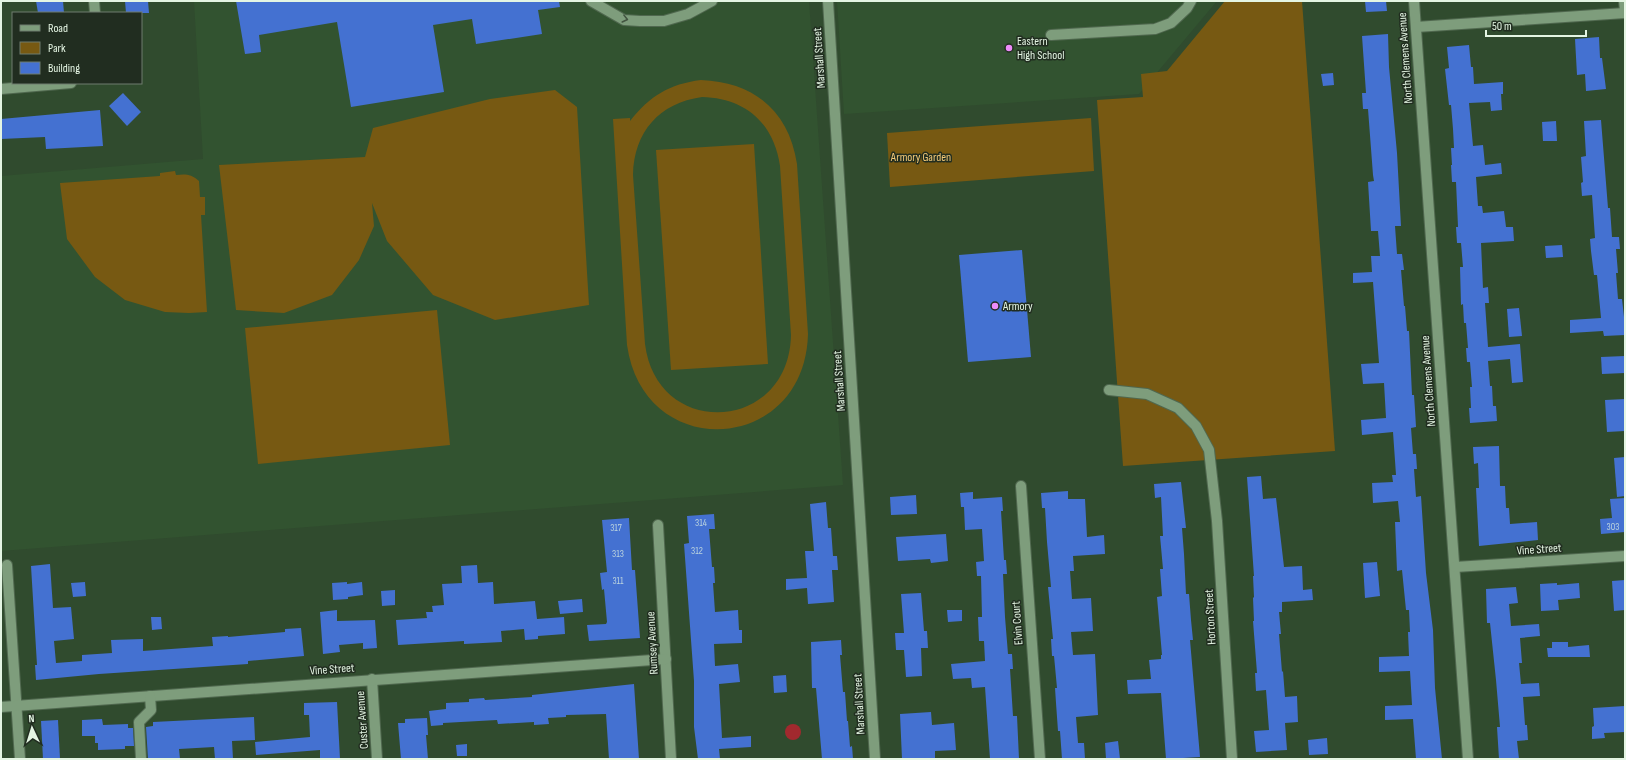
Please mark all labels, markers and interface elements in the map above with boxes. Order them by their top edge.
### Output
legend [12,12,142,84]
street label: North Clemens Avenue [1395,12,1416,104]
scale bar [1486,12,1586,38]
one-way arrow [622,14,629,23]
text: 50 m [1492,19,1512,34]
text: Road [48,21,68,36]
street label: Marshall Street [810,27,829,89]
place label: Eastern High School [1017,34,1064,63]
text: Park [48,41,66,56]
marker: Eastern High School [1004,43,1014,53]
text: Building [48,61,80,76]
park label: Armory Garden [890,150,951,165]
place label: Armory [1002,299,1033,314]
marker: Armory [990,301,1000,311]
street label: North Clemens Avenue [1418,335,1439,427]
street label: Marshall Street [830,350,849,412]
house number: 314 [695,517,707,529]
house number: 303 [1607,521,1619,533]
house number: 317 [610,522,622,534]
street label: Vine Street [1516,540,1562,559]
house number: 312 [691,545,703,557]
house number: 313 [612,548,624,560]
house number: 311 [612,575,624,587]
street label: Horton Street [1202,588,1219,645]
street label: Elvin Court [1008,600,1027,645]
street label: Rumsey Avenue [643,611,662,675]
street label: Vine Street [309,660,355,679]
street label: Marshall Street [850,673,869,735]
street label: Custer Avenue [353,690,372,750]
north arrow [12,708,52,748]
text: N [28,712,35,725]

